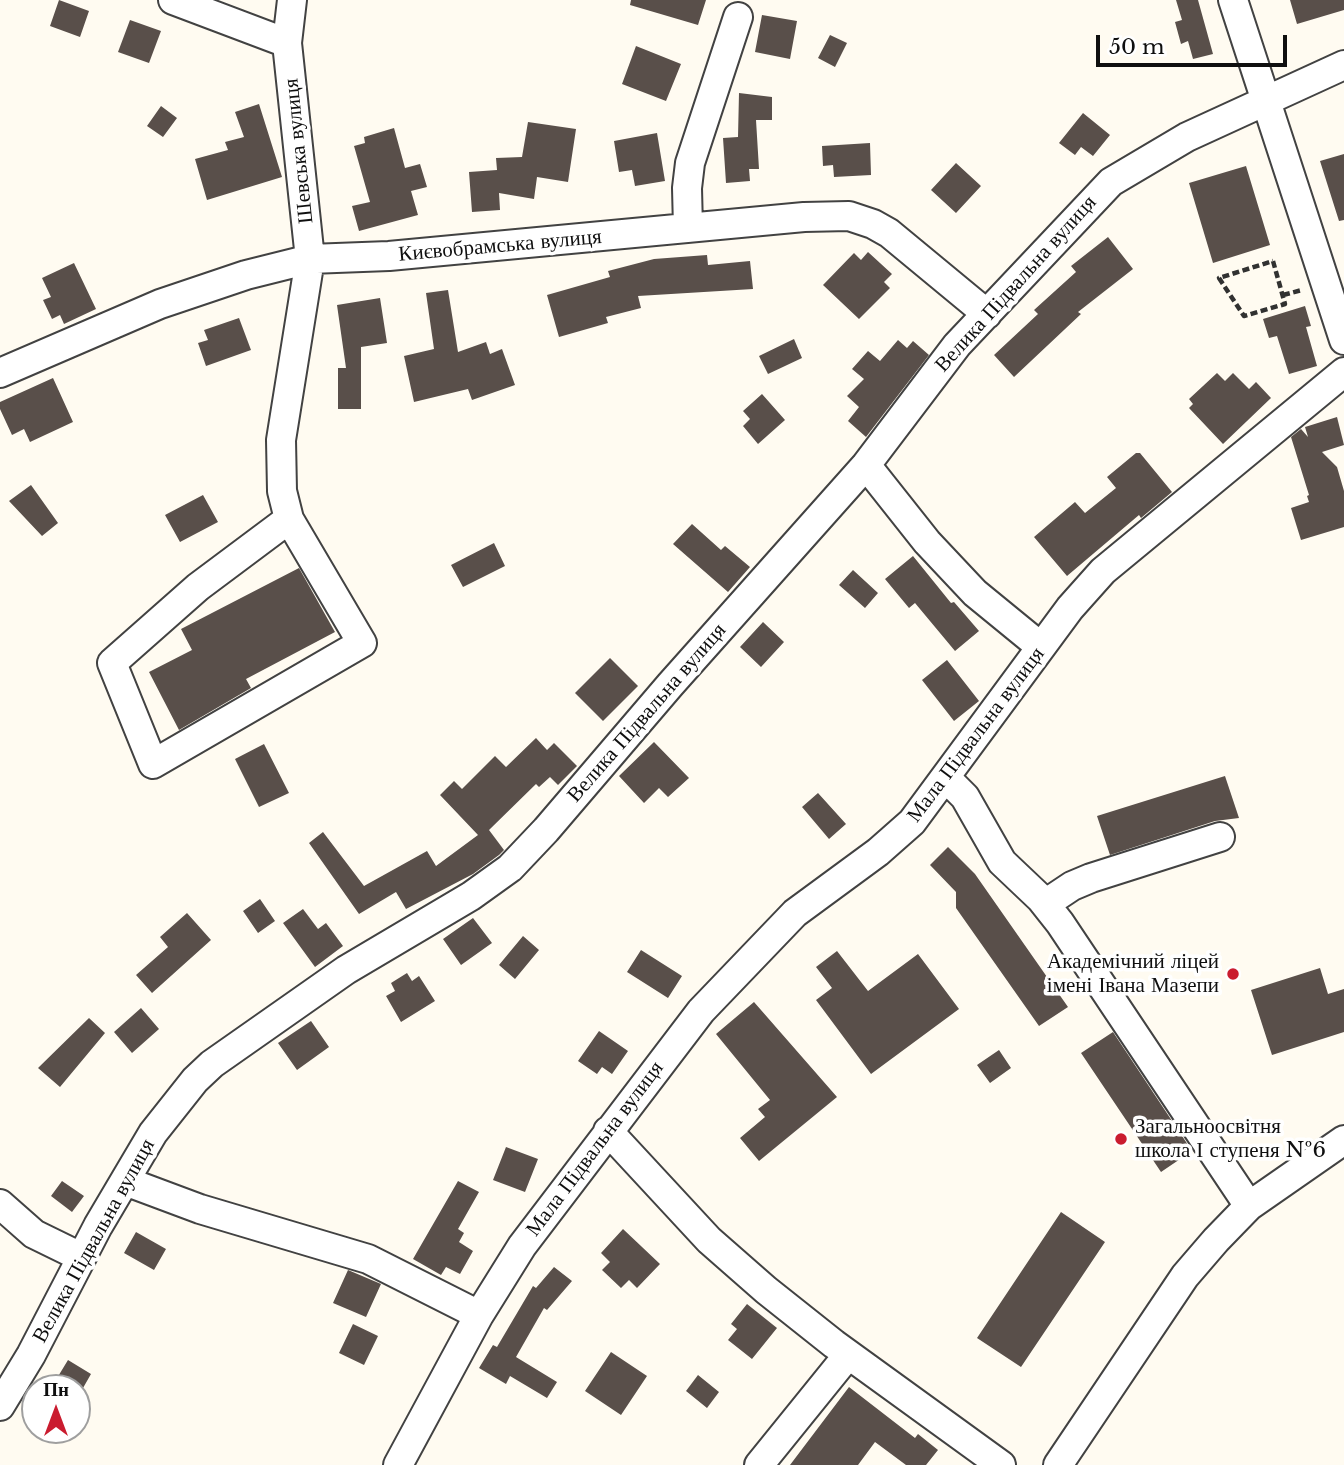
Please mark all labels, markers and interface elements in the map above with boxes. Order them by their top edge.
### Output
scale bar [1099,21,1290,65]
text: 50 m [1109,34,1164,60]
street label: Шевська вулиця [279,77,319,225]
street label: Велика Підвальна вулиця [930,190,1102,378]
street label: Києвобрамська вулиця [397,225,603,267]
street label: Велика Підвальна вулиця [562,618,732,808]
street label: Мала Підвальна вулиця [902,642,1050,828]
place label: Академічний ліцей імені Івана Мазепи [1047,949,1219,999]
marker: Академічний ліцей імені Івана Мазепи [1225,966,1241,982]
street label: Мала Підвальна вулиця [521,1056,669,1242]
place label: Загальноосвітня школа І ступеня №6 [1135,1114,1326,1164]
marker: Загальноосвітня школа І ступеня №6 [1113,1131,1129,1147]
street label: Велика Підвальна вулиця [27,1135,161,1347]
north arrow [21,1374,91,1444]
text: Пн [43,1378,69,1401]

